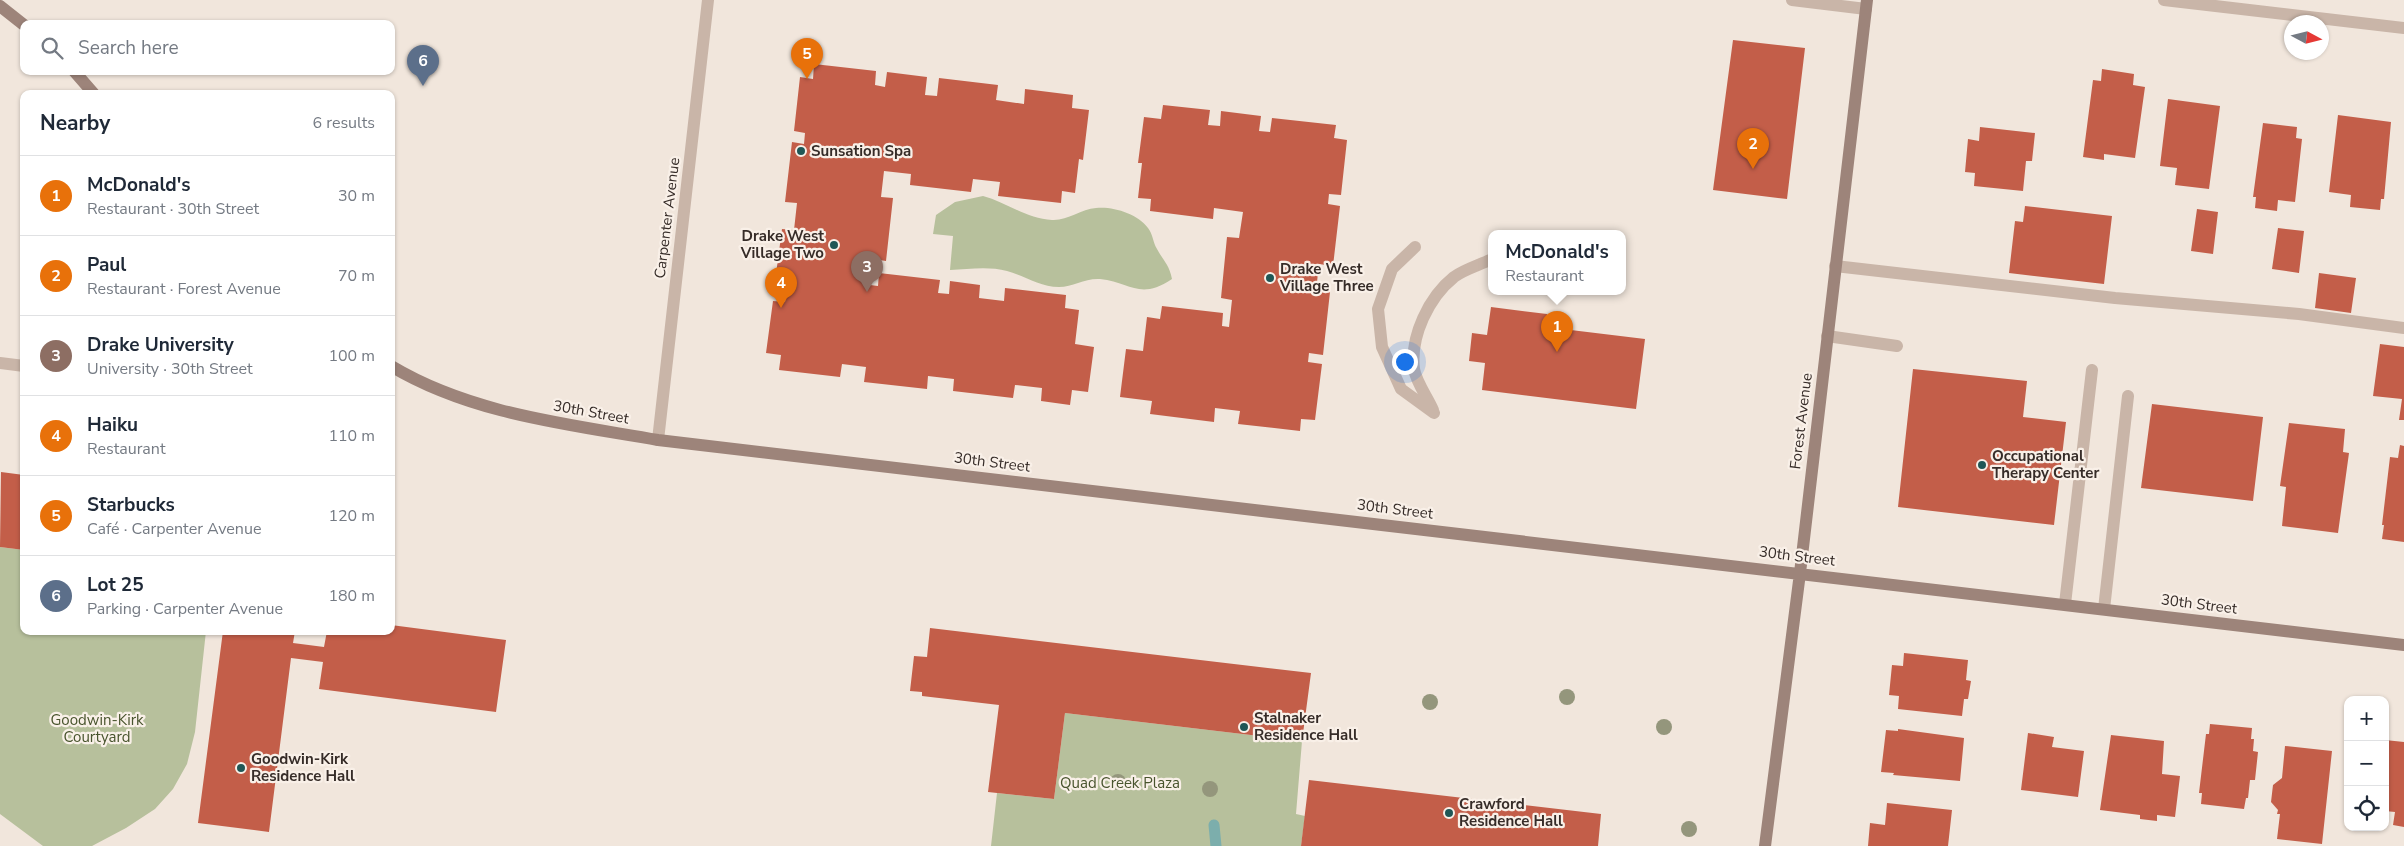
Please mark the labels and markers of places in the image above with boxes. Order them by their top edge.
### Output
pin: 5 [791,38,823,79]
pin: 6 [407,45,439,86]
pin: 2 [1737,128,1769,169]
place label: Sunsation Spa [811,141,911,161]
marker: Sunsation Spa [795,145,807,157]
place label: Drake West Village Two [740,226,824,263]
marker: Drake West Village Two [828,239,840,251]
pin: 3 [851,251,883,292]
place label: Drake West Village Three [1279,259,1374,296]
pin: 4 [765,267,797,308]
marker: Drake West Village Three [1264,272,1276,284]
pin: 1 [1541,311,1573,352]
place label: Occupational Therapy Center [1992,446,2099,483]
marker: Occupational Therapy Center [1976,459,1988,471]
place label: Stalnaker Residence Hall [1254,708,1358,745]
marker: Stalnaker Residence Hall [1238,721,1250,733]
place label: Goodwin-Kirk Residence Hall [251,749,355,786]
marker: Goodwin-Kirk Residence Hall [235,762,247,774]
place label: Crawford Residence Hall [1459,794,1563,831]
marker: Crawford Residence Hall [1443,807,1455,819]

